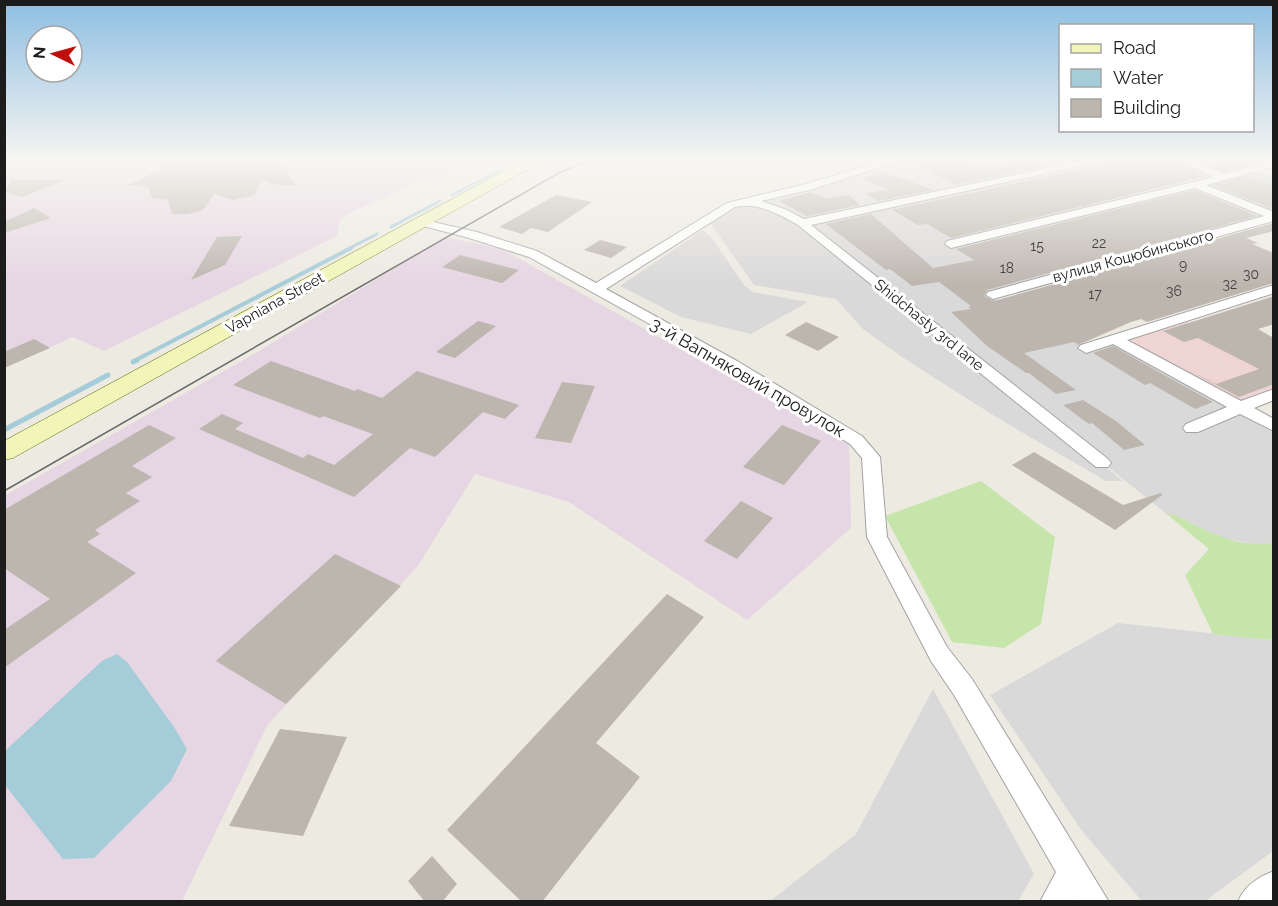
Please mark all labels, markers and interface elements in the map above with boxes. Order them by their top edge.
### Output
north arrow [24,24,84,84]
legend [1059,24,1254,132]
text: Road [1113,37,1156,58]
text: N [30,46,50,60]
text: Water [1113,67,1164,88]
text: Building [1113,97,1181,118]
street label: вулиця Коцюбинського [1051,226,1216,286]
house number: 22 [1092,235,1106,251]
house number: 15 [1030,238,1044,254]
house number: 9 [1179,257,1187,273]
house number: 18 [1000,260,1014,276]
house number: 30 [1243,266,1259,282]
street label: Vapniana Street [223,269,327,337]
street label: Shidchasty 3rd lane [871,275,987,375]
house number: 32 [1223,276,1237,292]
house number: 36 [1166,283,1182,299]
house number: 17 [1088,286,1102,302]
street label: 3-й Вапняковий провулок [647,313,849,441]

